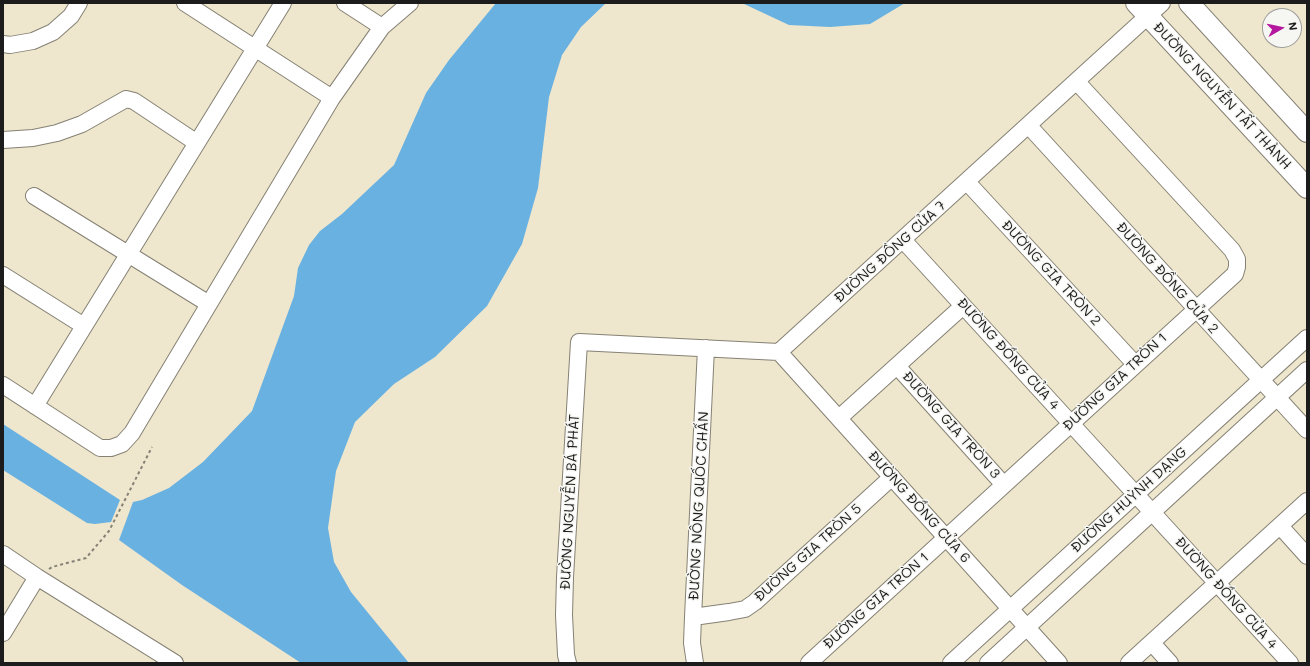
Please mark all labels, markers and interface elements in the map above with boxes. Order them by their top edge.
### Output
north arrow [1262,8,1302,48]
street label: ĐƯỜNG NGUYỄN TẤT THÀNH [1149,19,1295,173]
street label: ĐƯỜNG ĐỒNG CỬA 7 [831,197,949,307]
street label: ĐƯỜNG GIA TRÒN 2 [998,217,1104,329]
street label: ĐƯỜNG ĐỒNG CỬA 2 [1112,219,1222,337]
street label: ĐƯỜNG ĐỒNG CỬA 4 [953,295,1063,413]
street label: ĐƯỜNG GIA TRÒN 1 [1059,329,1171,435]
street label: ĐƯỜNG GIA TRÒN 3 [898,368,1004,482]
street label: ĐƯỜNG NÔNG QUỐC CHẤN [686,411,712,601]
street label: ĐƯỜNG NGUYỄN BÁ PHÁT [557,413,583,591]
street label: ĐƯỜNG HUỲNH DẠNG [1068,444,1190,556]
street label: ĐƯỜNG ĐỒNG CỬA 6 [864,447,974,567]
street label: ĐƯỜNG GIA TRÒN 5 [751,500,865,606]
street label: ĐƯỜNG ĐỒNG CỬA 4 [1171,534,1281,652]
street label: ĐƯỜNG GIA TRÒN 1 [820,549,932,653]

